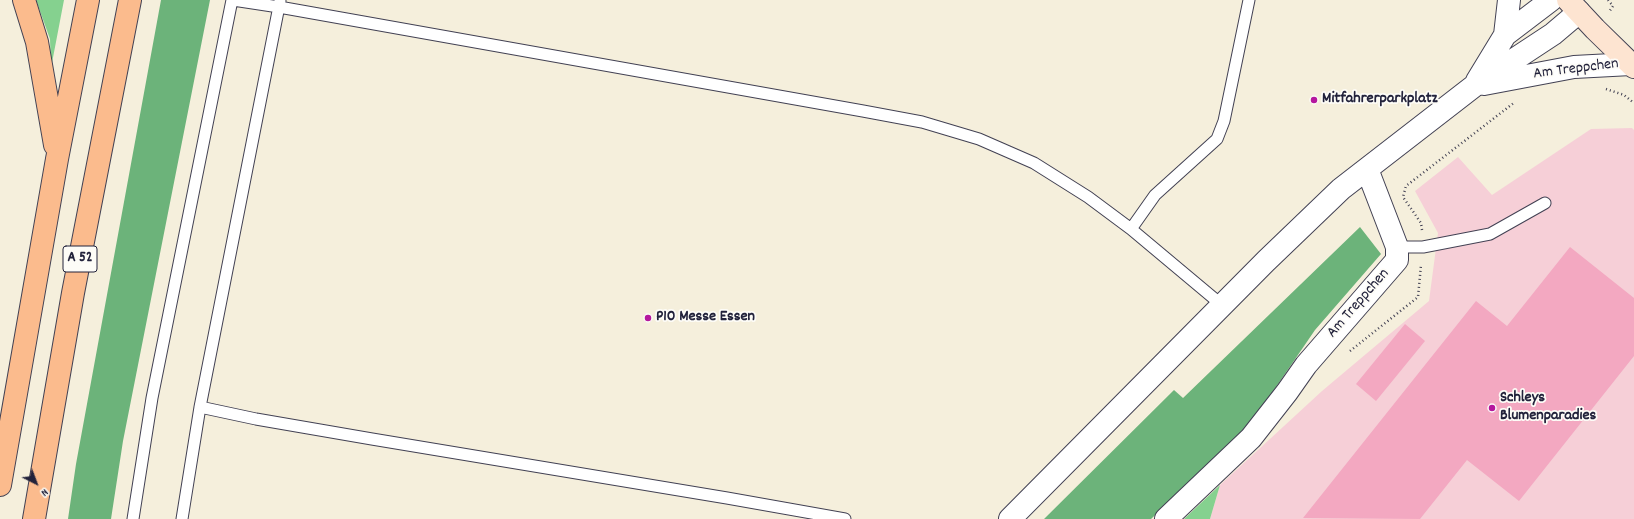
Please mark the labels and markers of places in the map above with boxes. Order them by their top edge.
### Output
place label: Mitfahrerparkplatz [1322,90,1438,110]
marker: Mitfahrerparkplatz [1309,95,1319,105]
place label: P10 Messe Essen [656,308,755,328]
marker: P10 Messe Essen [643,313,653,323]
place label: Schleys Blumenparadies [1500,389,1596,427]
marker: Schleys Blumenparadies [1487,403,1497,413]

